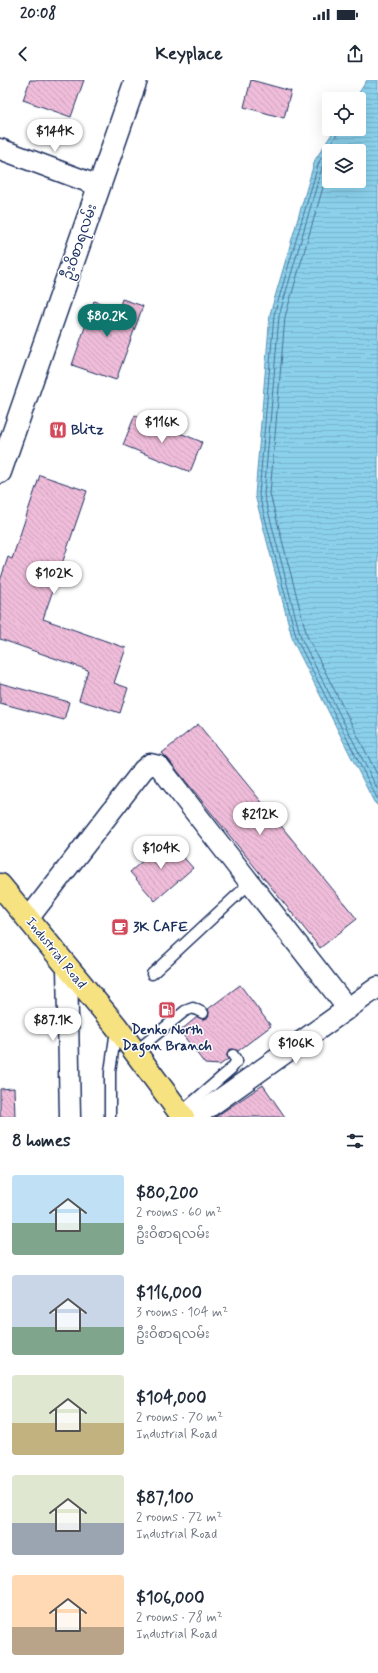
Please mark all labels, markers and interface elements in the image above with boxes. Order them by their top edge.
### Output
text: 20:08 [20,4,57,24]
text: Keyplace [155,42,223,66]
icon: back [12,43,34,65]
icon: share [344,43,366,65]
map controls [322,92,366,188]
button: locate [322,92,366,136]
pin: $144K [27,119,83,153]
text: $144K [36,123,74,140]
button: layers [322,144,366,188]
street label: ဦးဝိစာရလမ်း [57,201,103,283]
pin: $80.2K [74,304,140,338]
text: $80.2K [87,308,127,325]
pin: $116K [134,410,190,444]
text: $116K [145,414,179,431]
restaurant icon: Blitz [48,420,68,440]
place label: Blitz [71,421,104,439]
pin: $102K [26,561,82,595]
text: $102K [35,565,73,582]
pin: $212K [232,802,288,836]
text: $212K [242,806,278,823]
pin: $104K [133,836,189,870]
text: $104K [142,840,180,857]
street label: Industrial Road [22,913,90,993]
cafe icon: 3K CAFE [110,917,130,937]
place label: 3K CAFE [133,918,188,936]
fuel station icon: Denko North Dagon Branch [157,1000,177,1020]
pin: $87.1K [20,1008,86,1042]
text: $87.1K [33,1012,73,1029]
place label: Denko North Dagon Branch [122,1021,212,1058]
pin: $106K [268,1031,324,1065]
text: $106K [278,1035,314,1052]
text: 8 homes [12,1130,71,1152]
icon: filters [344,1130,366,1152]
text: $80,200 [136,1182,198,1204]
icon: home [44,1191,92,1239]
text: 2 rooms · 60 m² [136,1204,222,1221]
text: ဦးဝိစာရလမ်း [136,1226,209,1243]
text: $116,000 [136,1282,202,1304]
icon: home [44,1291,92,1339]
text: 3 rooms · 104 m² [136,1304,228,1321]
text: ဦးဝိစာရလမ်း [136,1326,209,1343]
text: $104,000 [136,1387,206,1409]
icon: home [44,1391,92,1439]
text: 2 rooms · 70 m² [136,1409,223,1426]
text: Industrial Road [136,1426,217,1443]
text: $87,100 [136,1487,194,1509]
icon: home [44,1491,92,1539]
text: 2 rooms · 72 m² [136,1509,222,1526]
text: Industrial Road [136,1526,217,1543]
text: $106,000 [136,1587,204,1609]
icon: home [44,1591,92,1639]
text: 2 rooms · 78 m² [136,1609,223,1626]
text: Industrial Road [136,1626,217,1643]

